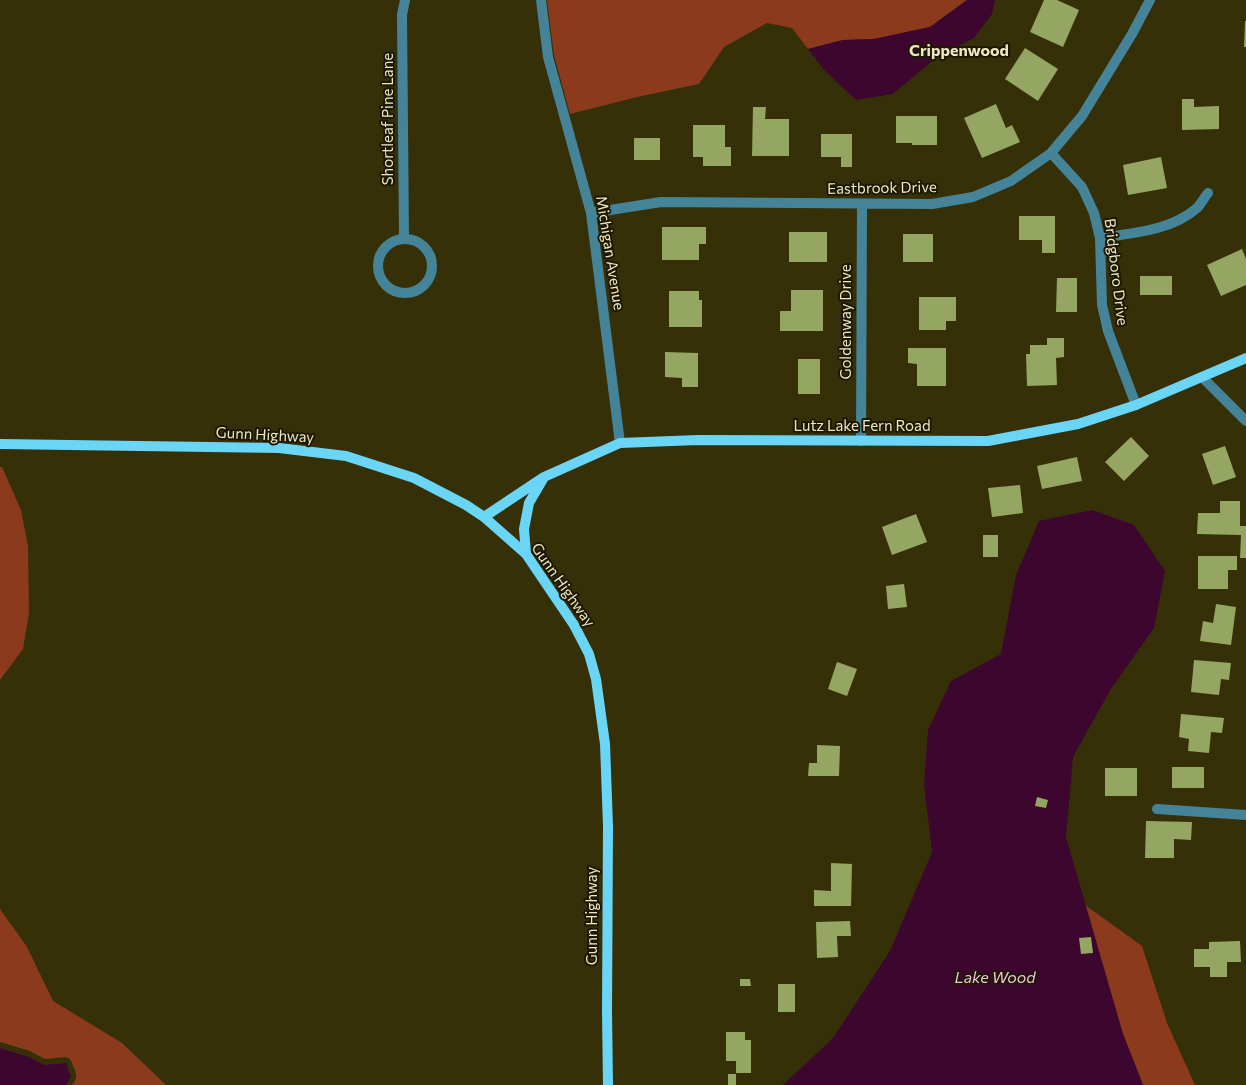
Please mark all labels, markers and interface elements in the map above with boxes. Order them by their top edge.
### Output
district label: Crippenwood [909,41,1009,61]
street label: Shortleaf Pine Lane [379,53,397,185]
street label: Eastbrook Drive [827,178,937,198]
street label: Michigan Avenue [592,195,628,311]
street label: Bridgboro Drive [1100,217,1132,327]
street label: Goldenway Drive [837,264,855,380]
street label: Lutz Lake Fern Road [793,417,931,435]
street label: Gunn Highway [215,423,315,447]
street label: Gunn Highway [527,540,599,630]
street label: Gunn Highway [583,867,601,965]
water label: Lake Wood [954,968,1036,988]

